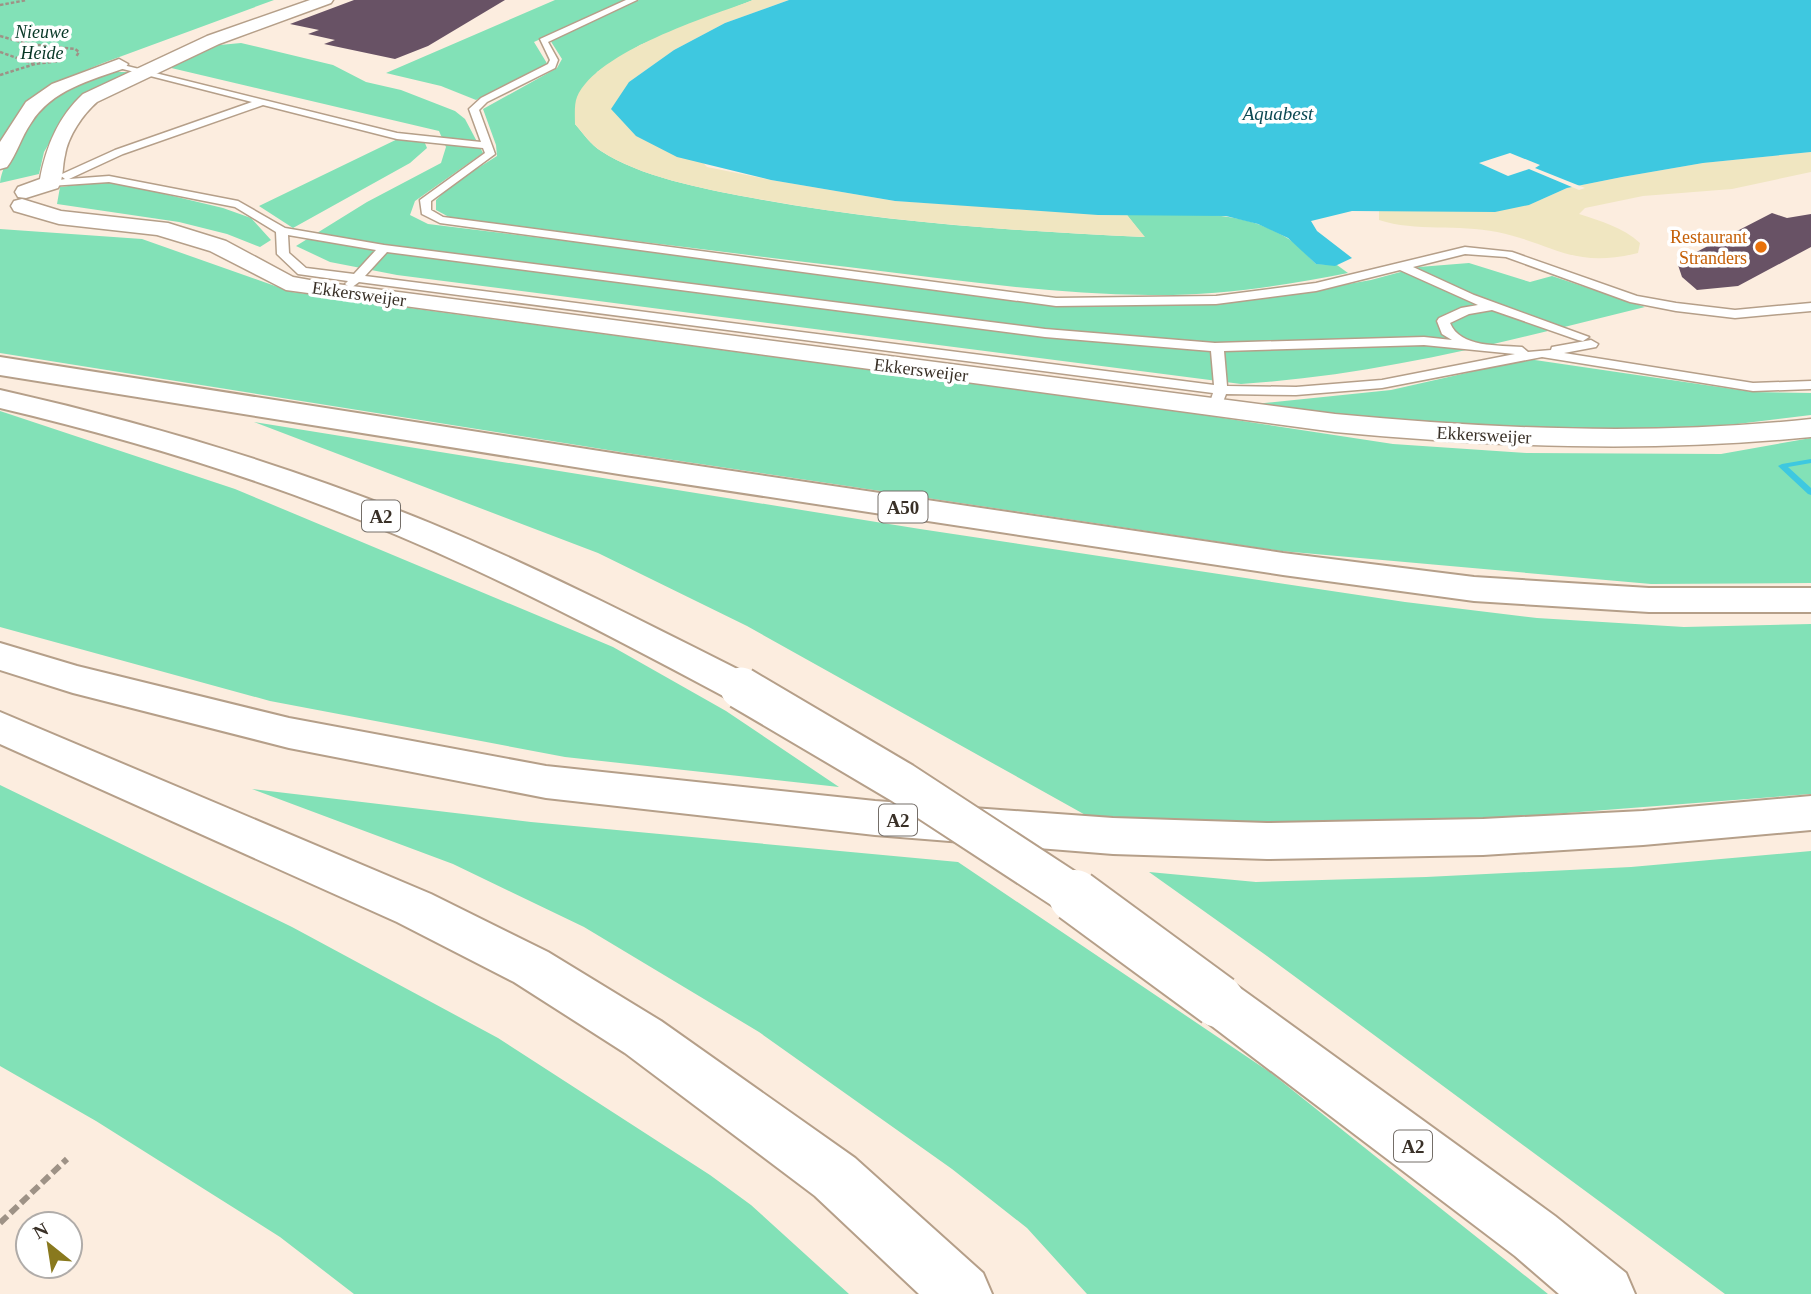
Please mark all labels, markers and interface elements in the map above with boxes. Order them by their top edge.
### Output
park label: Nieuwe Heide [14,22,69,63]
water label: Aquabest [1241,103,1314,124]
place label: Restaurant Stranders [1670,227,1747,268]
marker: Restaurant Stranders [1753,239,1769,255]
street label: Ekkersweijer [311,277,407,311]
street label: Ekkersweijer [873,354,969,386]
street label: Ekkersweijer [1436,423,1532,447]
road number: A50 [878,492,928,522]
road number: A2 [362,500,400,531]
road number: A2 [879,804,917,835]
road number: A2 [1394,1130,1432,1162]
north arrow [14,1210,84,1280]
text: N [30,1218,52,1243]

